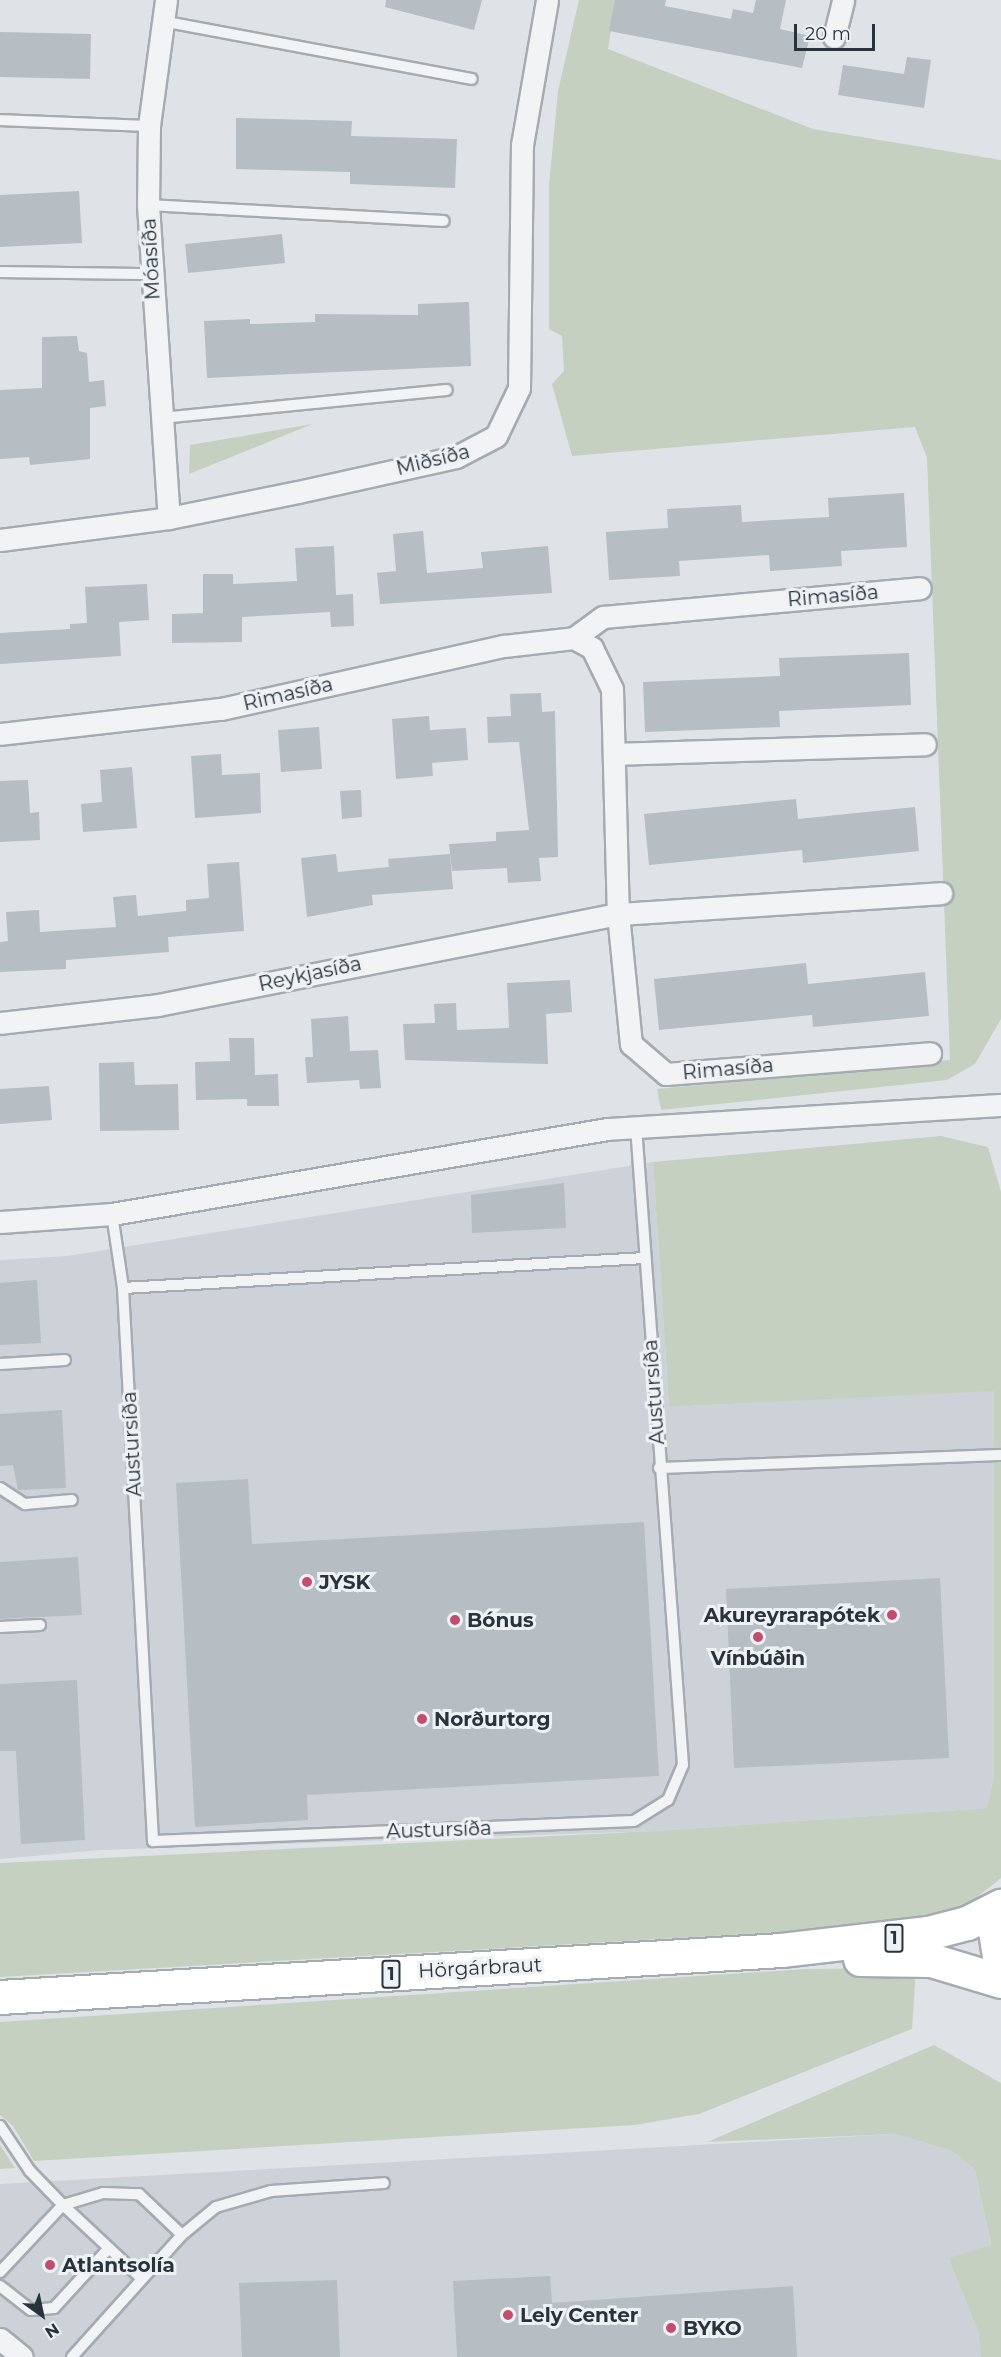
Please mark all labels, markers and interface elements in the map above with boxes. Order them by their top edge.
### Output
scale bar [797,12,878,50]
text: 20 m [805,23,851,45]
street label: Móasíða [137,217,165,301]
street label: Miðsíða [394,439,472,481]
street label: Rimasíða [786,580,880,612]
street label: Rimasíða [241,672,335,716]
street label: Reykjasíða [256,951,364,997]
street label: Rimasíða [681,1053,775,1085]
street label: Austursíða [638,1338,670,1446]
street label: Austursíða [117,1391,147,1497]
place label: JYSK [319,1570,370,1594]
marker: JYSK [300,1575,314,1589]
place label: Akureyrarapótek [704,1603,880,1627]
place label: Bónus [467,1608,534,1632]
marker: Akureyrarapótek [885,1608,899,1622]
marker: Bónus [448,1613,462,1627]
marker: Vínbúðin [751,1630,765,1644]
place label: Vínbúðin [711,1646,805,1670]
place label: Norðurtorg [434,1707,551,1731]
marker: Norðurtorg [415,1712,429,1726]
street label: Austursíða [386,1816,492,1844]
road number: 1 [884,1923,904,1953]
street label: Hörgárbraut [417,1953,543,1983]
road number: 1 [380,1959,402,1989]
place label: Atlantsolía [62,2253,175,2277]
marker: Atlantsolía [43,2258,57,2272]
north arrow [12,2285,72,2345]
place label: Lely Center [520,2303,638,2327]
marker: Lely Center [501,2308,515,2322]
place label: BYKO [683,2316,742,2340]
text: N [41,2319,63,2342]
marker: BYKO [664,2321,678,2335]

